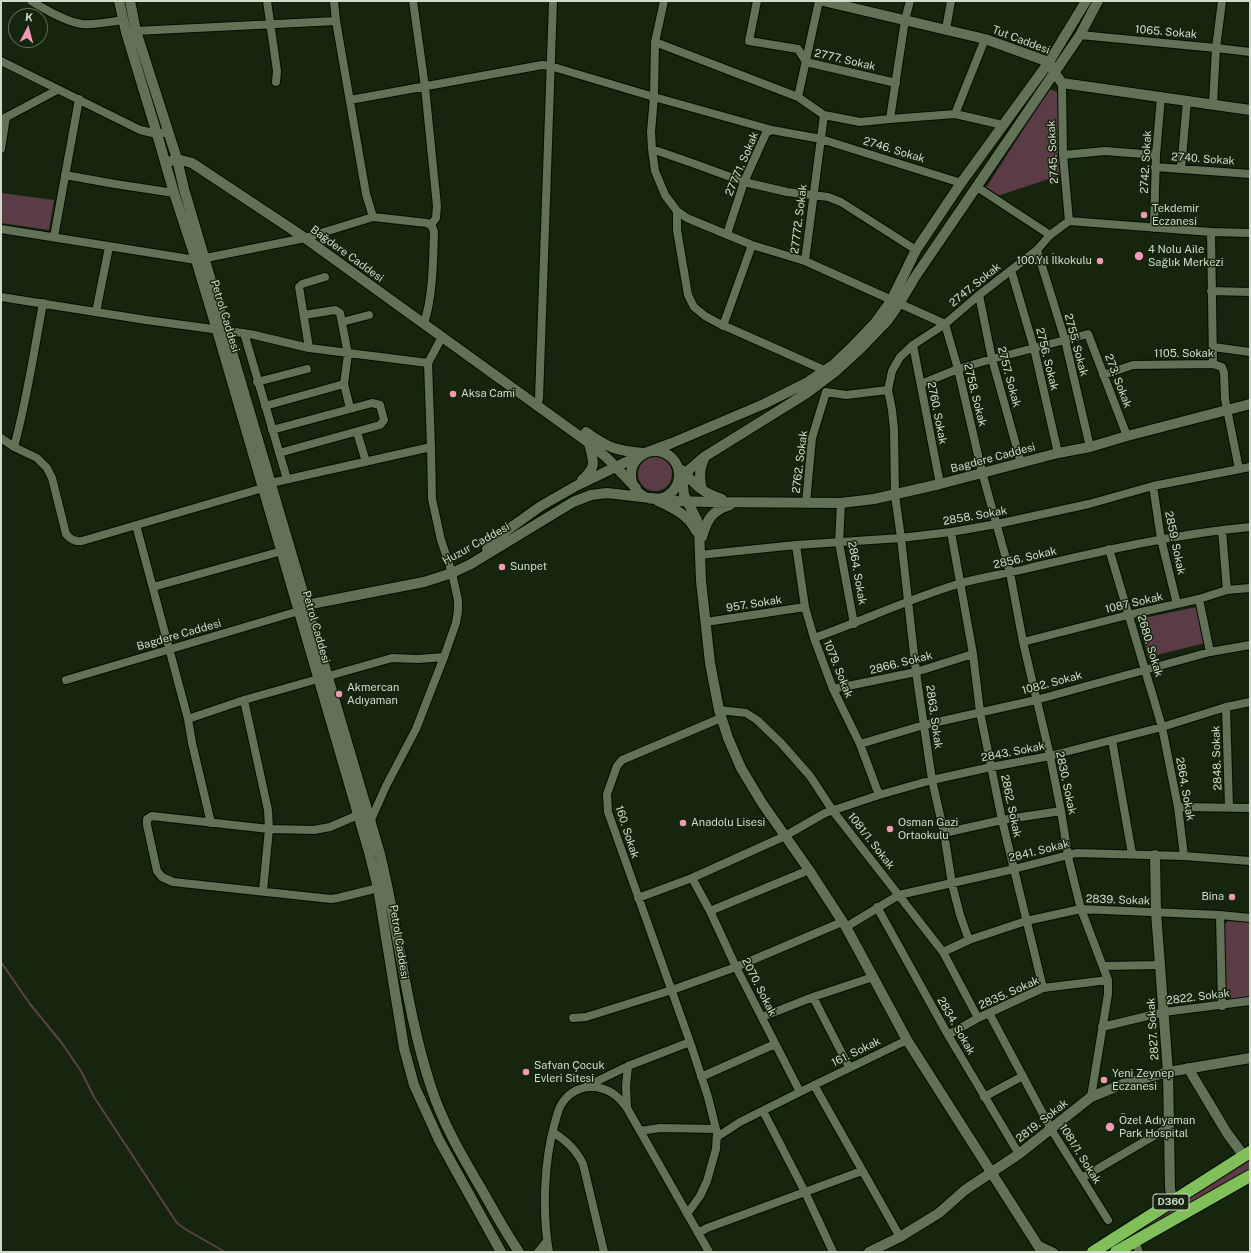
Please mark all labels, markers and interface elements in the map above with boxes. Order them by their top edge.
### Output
north arrow [8,8,48,48]
text: K [25,11,34,23]
street label: Tut Caddesi [990,23,1052,57]
street label: 1065. Sokak [1135,23,1197,41]
street label: 2777. Sokak [813,47,877,73]
street label: 2745. Sokak [1045,120,1061,184]
street label: 27771. Sokak [723,130,761,198]
street label: 2742. Sokak [1138,130,1154,194]
street label: 2746. Sokak [862,134,926,166]
street label: 2740. Sokak [1171,150,1235,168]
street label: 27772. Sokak [788,183,810,255]
place label: Tekdemir Eczanesi [1152,202,1199,228]
marker: Tekdemir Eczanesi [1139,210,1149,220]
street label: Bağdere Caddesi [308,223,386,285]
place label: 4 Nolu Aile Sağlık Merkezi [1148,243,1223,269]
marker: 4 Nolu Aile Sağlık Merkezi [1133,250,1145,262]
place label: 100.Yıl İlkokulu [1017,254,1092,268]
marker: 100.Yıl İlkokulu [1095,256,1105,266]
street label: 2747. Sokak [947,260,1003,310]
street label: Petrol Caddesi [208,278,242,354]
street label: 2755. Sokak [1061,312,1091,378]
street label: 2756. Sokak [1033,326,1061,392]
street label: 2757. Sokak [995,345,1023,409]
street label: 1105. Sokak [1154,347,1214,361]
street label: 273. Sokak [1102,352,1134,410]
street label: 2758. Sokak [961,362,989,428]
street label: 2760. Sokak [924,381,950,445]
place label: Aksa Cami [461,387,515,401]
marker: Aksa Cami [448,389,458,399]
street label: 2762. Sokak [790,430,810,494]
street label: Bagdere Caddesi [949,440,1037,476]
street label: 2858. Sokak [942,504,1008,528]
street label: 2859. Sokak [1162,510,1188,576]
street label: Huzur Caddesi [440,520,512,568]
street label: 2864. Sokak [845,540,869,606]
street label: 2856. Sokak [992,544,1058,572]
place label: Sunpet [510,560,547,574]
marker: Sunpet [497,562,507,572]
street label: Petrol Caddesi [299,589,333,665]
street label: 1087 Sokak [1104,590,1164,616]
street label: 957. Sokak [725,593,783,615]
street label: 2680. Sokak [1134,613,1166,679]
street label: Bagdere Caddesi [135,617,223,653]
street label: 1079. Sokak [820,638,856,700]
street label: 2866. Sokak [868,649,934,677]
street label: 1082. Sokak [1020,669,1084,697]
place label: Akmercan Adıyaman [347,681,399,707]
street label: 2863. Sokak [923,684,945,750]
marker: Akmercan Adıyaman [334,689,344,699]
street label: 2848. Sokak [1209,725,1225,791]
street label: 2843. Sokak [980,739,1046,765]
street label: 2830. Sokak [1053,750,1079,816]
street label: 2864. Sokak [1173,756,1197,822]
street label: 2862. Sokak [998,773,1024,839]
street label: 160. Sokak [612,804,642,860]
street label: 1081/1. Sokak [845,810,897,872]
place label: Anadolu Lisesi [691,816,765,830]
place label: Osman Gazi Ortaokulu [898,816,958,842]
marker: Anadolu Lisesi [678,818,688,828]
marker: Osman Gazi Ortaokulu [885,824,895,834]
street label: 2841. Sokak [1007,837,1071,865]
place label: Bina [1201,890,1224,904]
street label: 2839. Sokak [1086,892,1150,908]
marker: Bina [1227,892,1237,902]
street label: Petrol Caddesi [387,904,411,980]
street label: 2070. Sokak [739,956,779,1018]
street label: 2835. Sokak [977,974,1041,1012]
street label: 2822. Sokak [1166,987,1230,1007]
street label: 2834. Sokak [934,995,978,1057]
street label: 2827. Sokak [1144,997,1162,1061]
street label: 161. Sokak [829,1034,883,1070]
place label: Safvan Çocuk Evleri Sitesi [534,1059,605,1085]
marker: Safvan Çocuk Evleri Sitesi [521,1067,531,1077]
place label: Yeni Zeynep Eczanesi [1112,1067,1174,1093]
marker: Yeni Zeynep Eczanesi [1099,1075,1109,1085]
street label: 2819. Sokak [1013,1097,1071,1145]
place label: Özel Adıyaman Park Hospital [1119,1114,1195,1140]
marker: Özel Adıyaman Park Hospital [1104,1121,1116,1133]
street label: 1081/1. Sokak [1056,1122,1104,1186]
road number: D360 [1153,1194,1189,1210]

